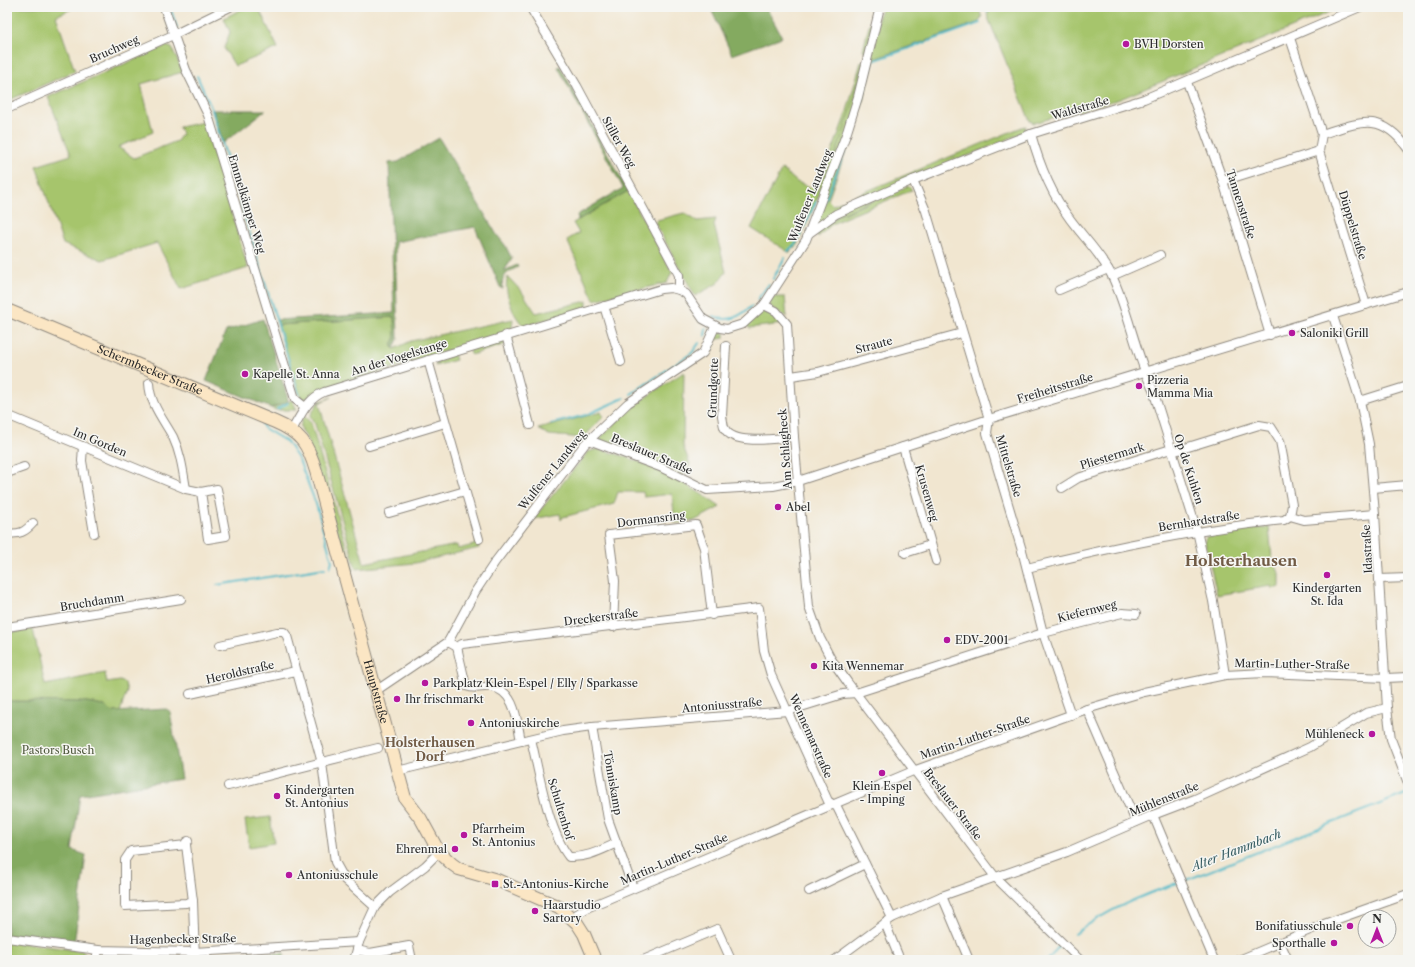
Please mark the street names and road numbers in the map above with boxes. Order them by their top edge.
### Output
street label: Bruchweg [87,32,141,66]
street label: Waldstraße [1048,93,1111,123]
street label: Stiller Weg [599,114,639,170]
street label: Wulfener Landweg [785,147,835,245]
street label: Emmelkämper Weg [225,153,269,255]
street label: Tannenstraße [1223,167,1259,241]
street label: Düppelstraße [1336,189,1370,261]
street label: Straute [854,333,894,357]
street label: An der Vogelstange [348,336,449,379]
street label: Schermbecker Straße [95,342,205,398]
street label: Grundgotte [705,358,721,418]
street label: Freiheitsstraße [1015,370,1095,406]
street label: Am Schlagheck [775,408,795,491]
street label: Im Gorden [71,424,129,460]
street label: Wulfener Landweg [515,427,589,514]
street label: Breslauer Straße [609,431,695,477]
street label: Op de Kuhlen [1171,432,1207,506]
street label: Mittelstraße [993,433,1025,499]
street label: Pliestermark [1078,439,1146,472]
street label: Krusenweg [912,463,942,523]
street label: Dormansring [616,508,686,530]
street label: Bernhardstraße [1157,508,1241,534]
street label: Idastraße [1359,524,1375,574]
street label: Bruchdamm [59,590,126,614]
street label: Kiefernweg [1056,597,1118,625]
street label: Dreckerstraße [563,605,639,629]
street label: Martin-Luther-Straße [1234,656,1350,672]
street label: Heroldstraße [205,657,275,687]
street label: Hauptstraße [361,658,391,725]
street label: Wennemarstraße [786,691,836,780]
street label: Antoniusstraße [680,695,763,716]
street label: Martin-Luther-Straße [918,712,1032,762]
street label: Tönniskamp [600,750,626,816]
street label: Breslauer Straße [921,765,985,843]
street label: Schultenhof [545,776,578,844]
street label: Mühlenstraße [1127,779,1201,819]
street label: Martin-Luther-Straße [618,830,730,888]
street label: Hagenbecker Straße [130,931,236,947]

